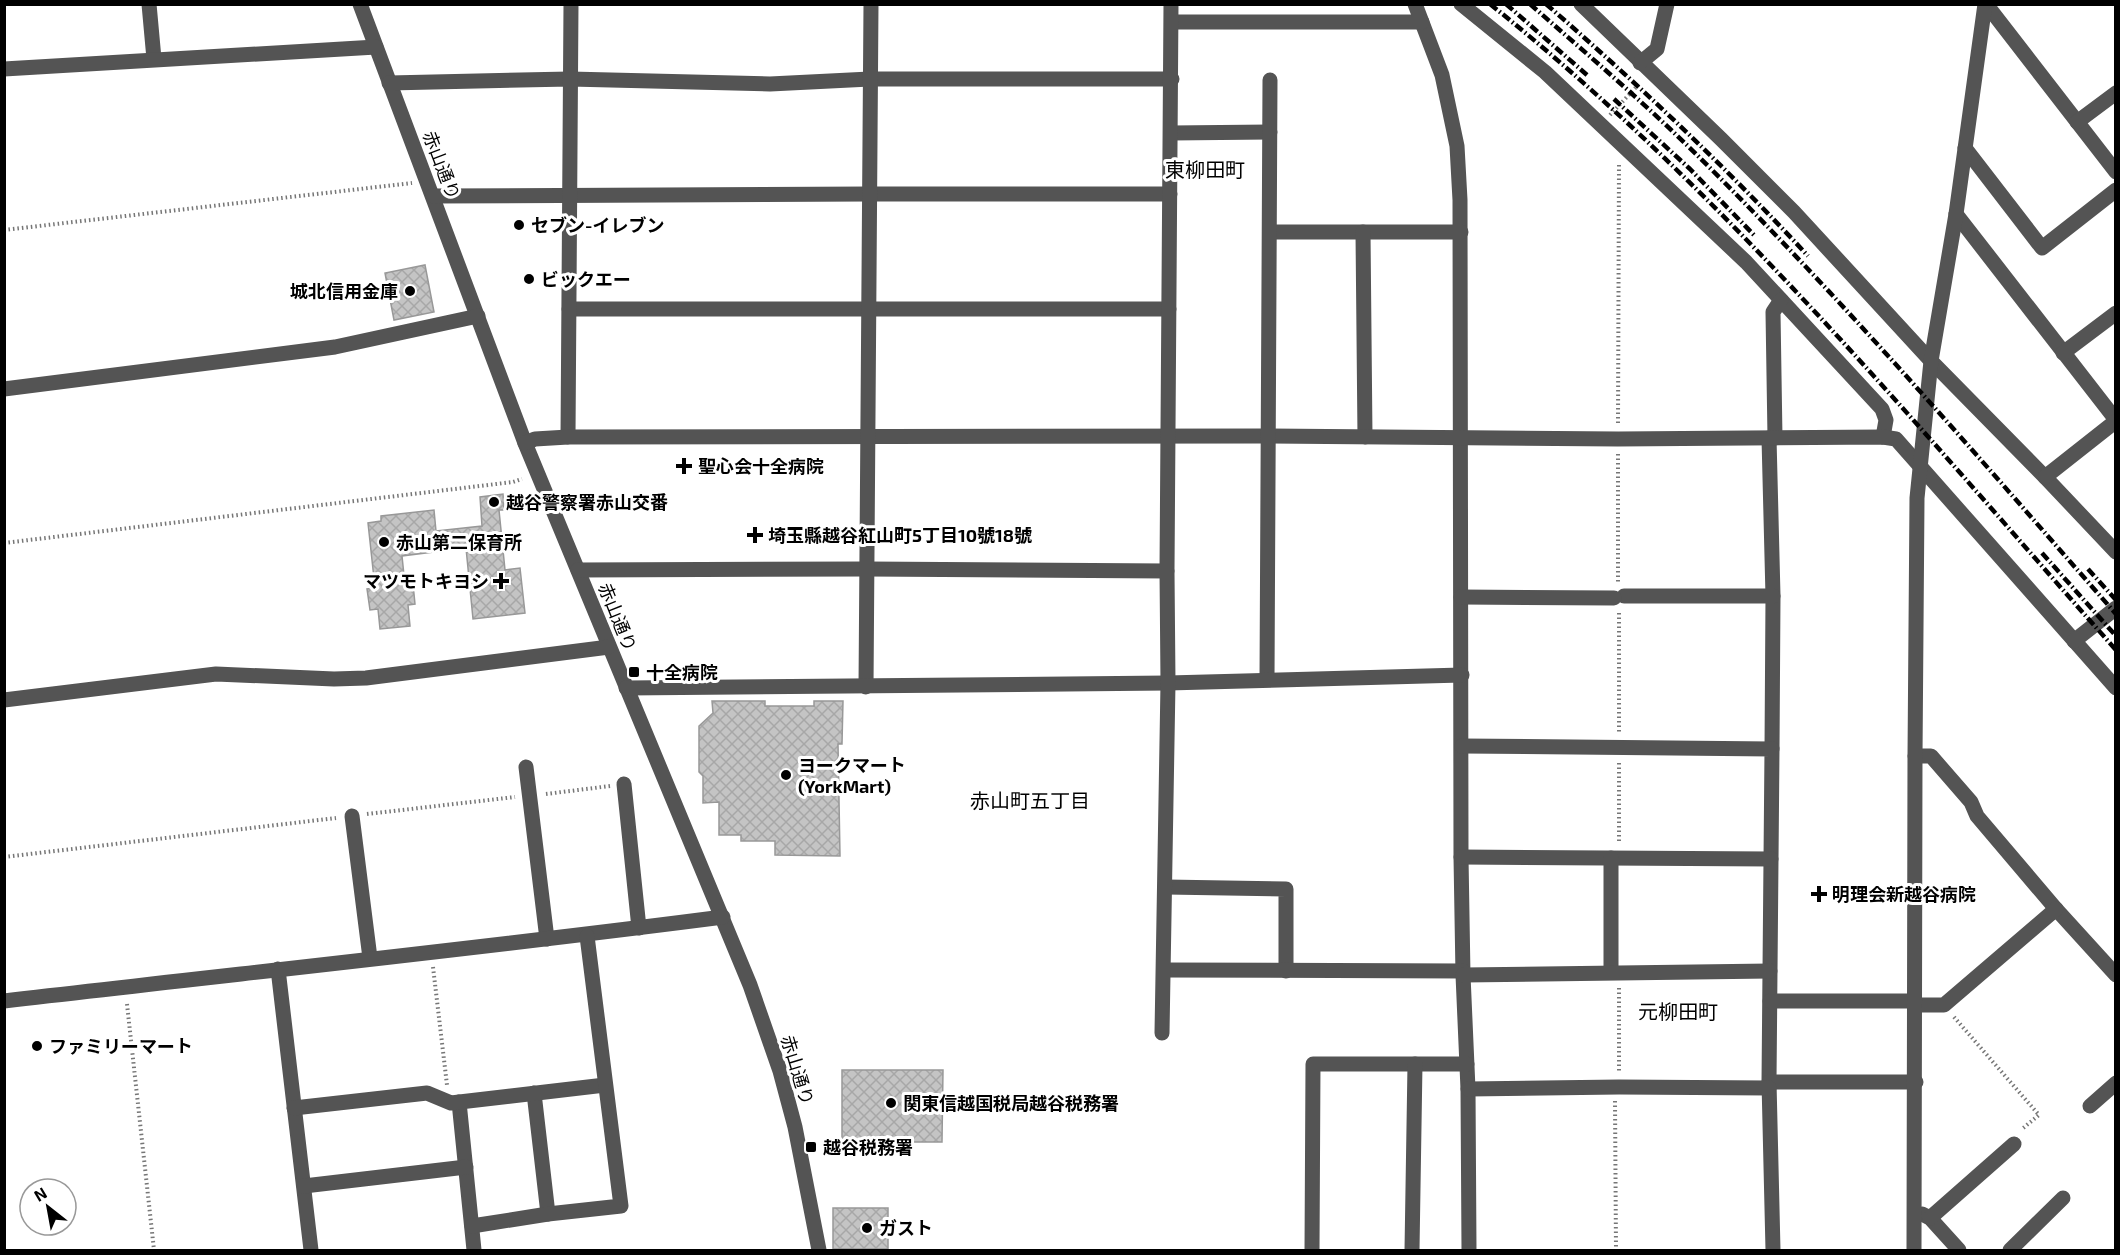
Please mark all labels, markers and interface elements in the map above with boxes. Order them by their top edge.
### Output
street label: 赤山通り [419,127,465,203]
district label: 東柳田町 [1165,157,1245,181]
place label: セブン-イレブン [531,214,664,236]
marker: セブン-イレブン [512,218,526,232]
place label: ビックエー [541,268,631,290]
marker: ビックエー [522,272,536,286]
place label: 城北信用金庫 [290,280,398,302]
marker: 城北信用金庫 [403,284,417,298]
place label: 聖心会十全病院 [698,455,824,477]
marker: 聖心会十全病院 [675,457,693,475]
place label: 越谷警察署赤山交番 [506,491,668,513]
marker: 越谷警察署赤山交番 [487,495,501,509]
place label: 埼玉縣越谷紅山町5丁目10號18號 [768,524,1032,546]
marker: 埼玉縣越谷紅山町5丁目10號18號 [746,526,764,544]
place label: 赤山第二保育所 [396,531,522,553]
marker: 赤山第二保育所 [377,535,391,549]
place label: マツモトキヨシ [363,570,489,592]
marker: マツモトキヨシ [494,574,508,588]
street label: 赤山通り [594,580,642,654]
place label: 十全病院 [646,661,718,683]
marker: 十全病院 [627,665,641,679]
place label: ヨークマート (YorkMart) [798,754,906,797]
marker: ヨークマート (YorkMart) [779,768,793,782]
district label: 赤山町五丁目 [970,788,1090,812]
place label: 明理会新越谷病院 [1832,883,1976,905]
marker: 明理会新越谷病院 [1810,885,1828,903]
district label: 元柳田町 [1638,999,1718,1023]
street label: 赤山通り [777,1032,819,1108]
place label: ファミリーマート [49,1035,193,1057]
marker: ファミリーマート [30,1039,44,1053]
place label: 関東信越国税局越谷税務署 [903,1092,1119,1114]
marker: 関東信越国税局越谷税務署 [884,1096,898,1110]
place label: 越谷税務署 [823,1136,913,1158]
marker: 越谷税務署 [804,1140,818,1154]
north arrow [18,1177,78,1237]
text: N [30,1183,50,1205]
place label: ガスト [879,1217,933,1239]
marker: ガスト [860,1221,874,1235]

